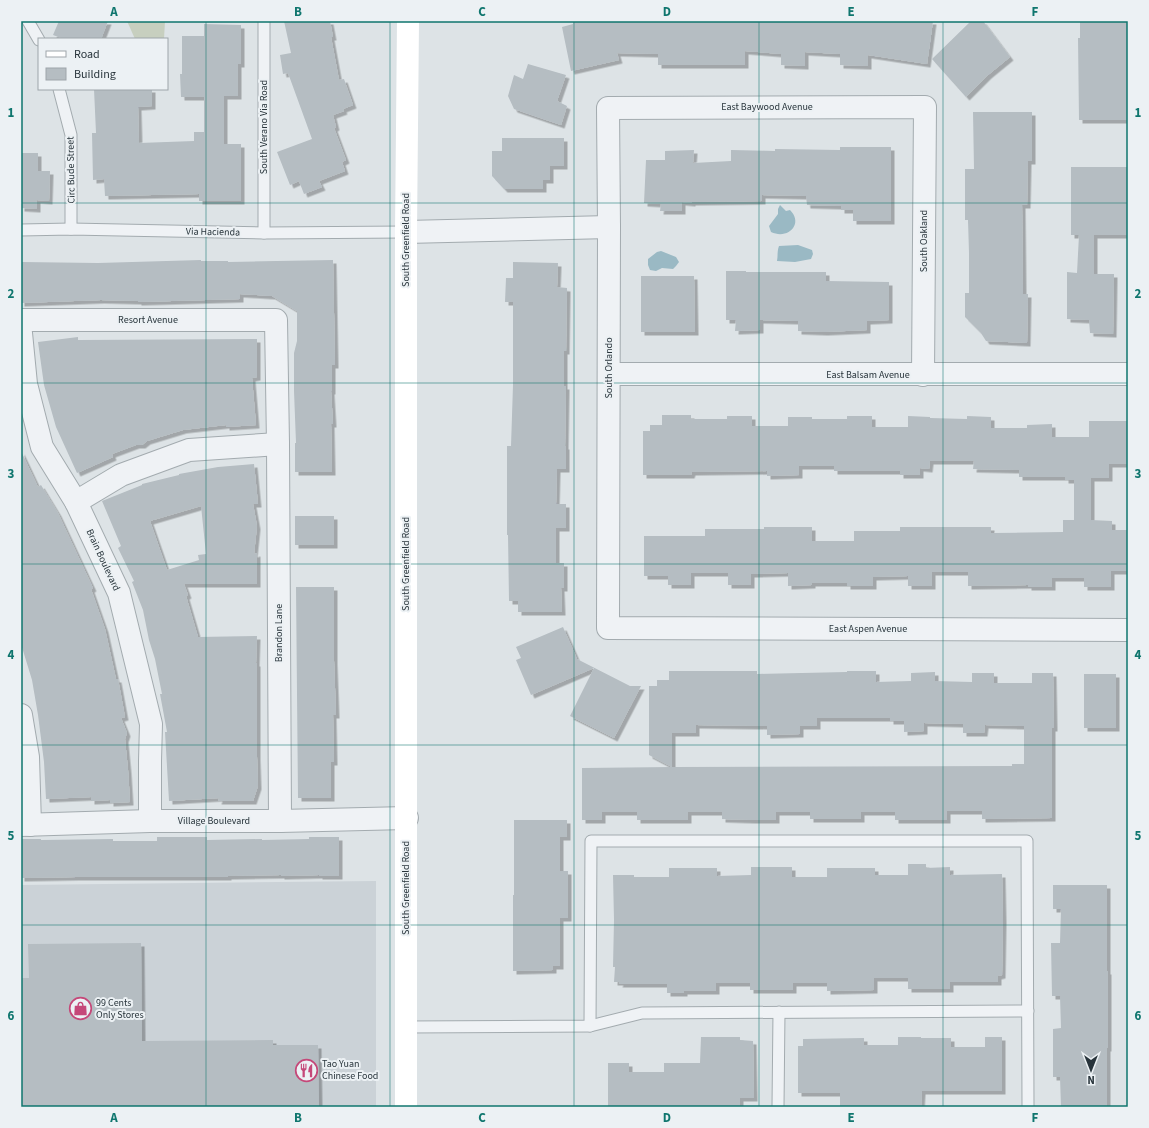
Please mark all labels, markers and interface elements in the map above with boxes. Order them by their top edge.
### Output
text: A [109,3,118,21]
text: B [294,3,302,21]
text: C [478,3,486,21]
text: D [663,3,671,21]
text: E [847,3,855,21]
text: F [1032,3,1039,21]
legend [38,38,168,90]
text: Road [74,46,100,63]
text: Building [74,66,116,83]
street label: South Verano Via Road [257,80,271,174]
street label: East Baywood Avenue [721,100,813,114]
text: 1 [8,104,15,122]
text: 1 [1135,104,1142,122]
street label: Circ Bude Street [63,136,79,204]
street label: South Greenfield Road [399,193,413,287]
street label: South Oakland [917,210,931,272]
street label: Via Hacienda [186,225,240,239]
text: 2 [8,285,15,303]
text: 2 [1135,285,1142,303]
street label: Resort Avenue [118,313,178,327]
street label: South Orlando [602,337,616,399]
street label: East Balsam Avenue [826,368,910,382]
text: 3 [8,465,15,483]
text: 3 [1135,465,1142,483]
street label: South Greenfield Road [399,517,413,611]
street label: Brain Boulevard [83,527,123,593]
street label: Brandon Lane [272,604,286,662]
street label: East Aspen Avenue [829,622,907,636]
text: 4 [8,646,15,664]
text: 4 [1135,646,1142,664]
street label: Village Boulevard [178,814,250,828]
text: 5 [8,827,15,845]
text: 5 [1135,827,1142,845]
street label: South Greenfield Road [399,841,413,935]
shop icon: 99 Cents Only Stores [68,996,94,1022]
place label: 99 Cents Only Stores [96,996,144,1022]
text: 6 [8,1007,15,1025]
text: 6 [1135,1007,1142,1025]
north arrow [1071,1050,1111,1090]
restaurant icon: Tao Yuan Chinese Food [294,1057,320,1083]
place label: Tao Yuan Chinese Food [322,1057,378,1083]
text: N [1087,1072,1095,1087]
text: A [109,1109,118,1127]
text: B [294,1109,302,1127]
text: C [478,1109,486,1127]
text: D [663,1109,671,1127]
text: E [847,1109,855,1127]
text: F [1032,1109,1039,1127]

